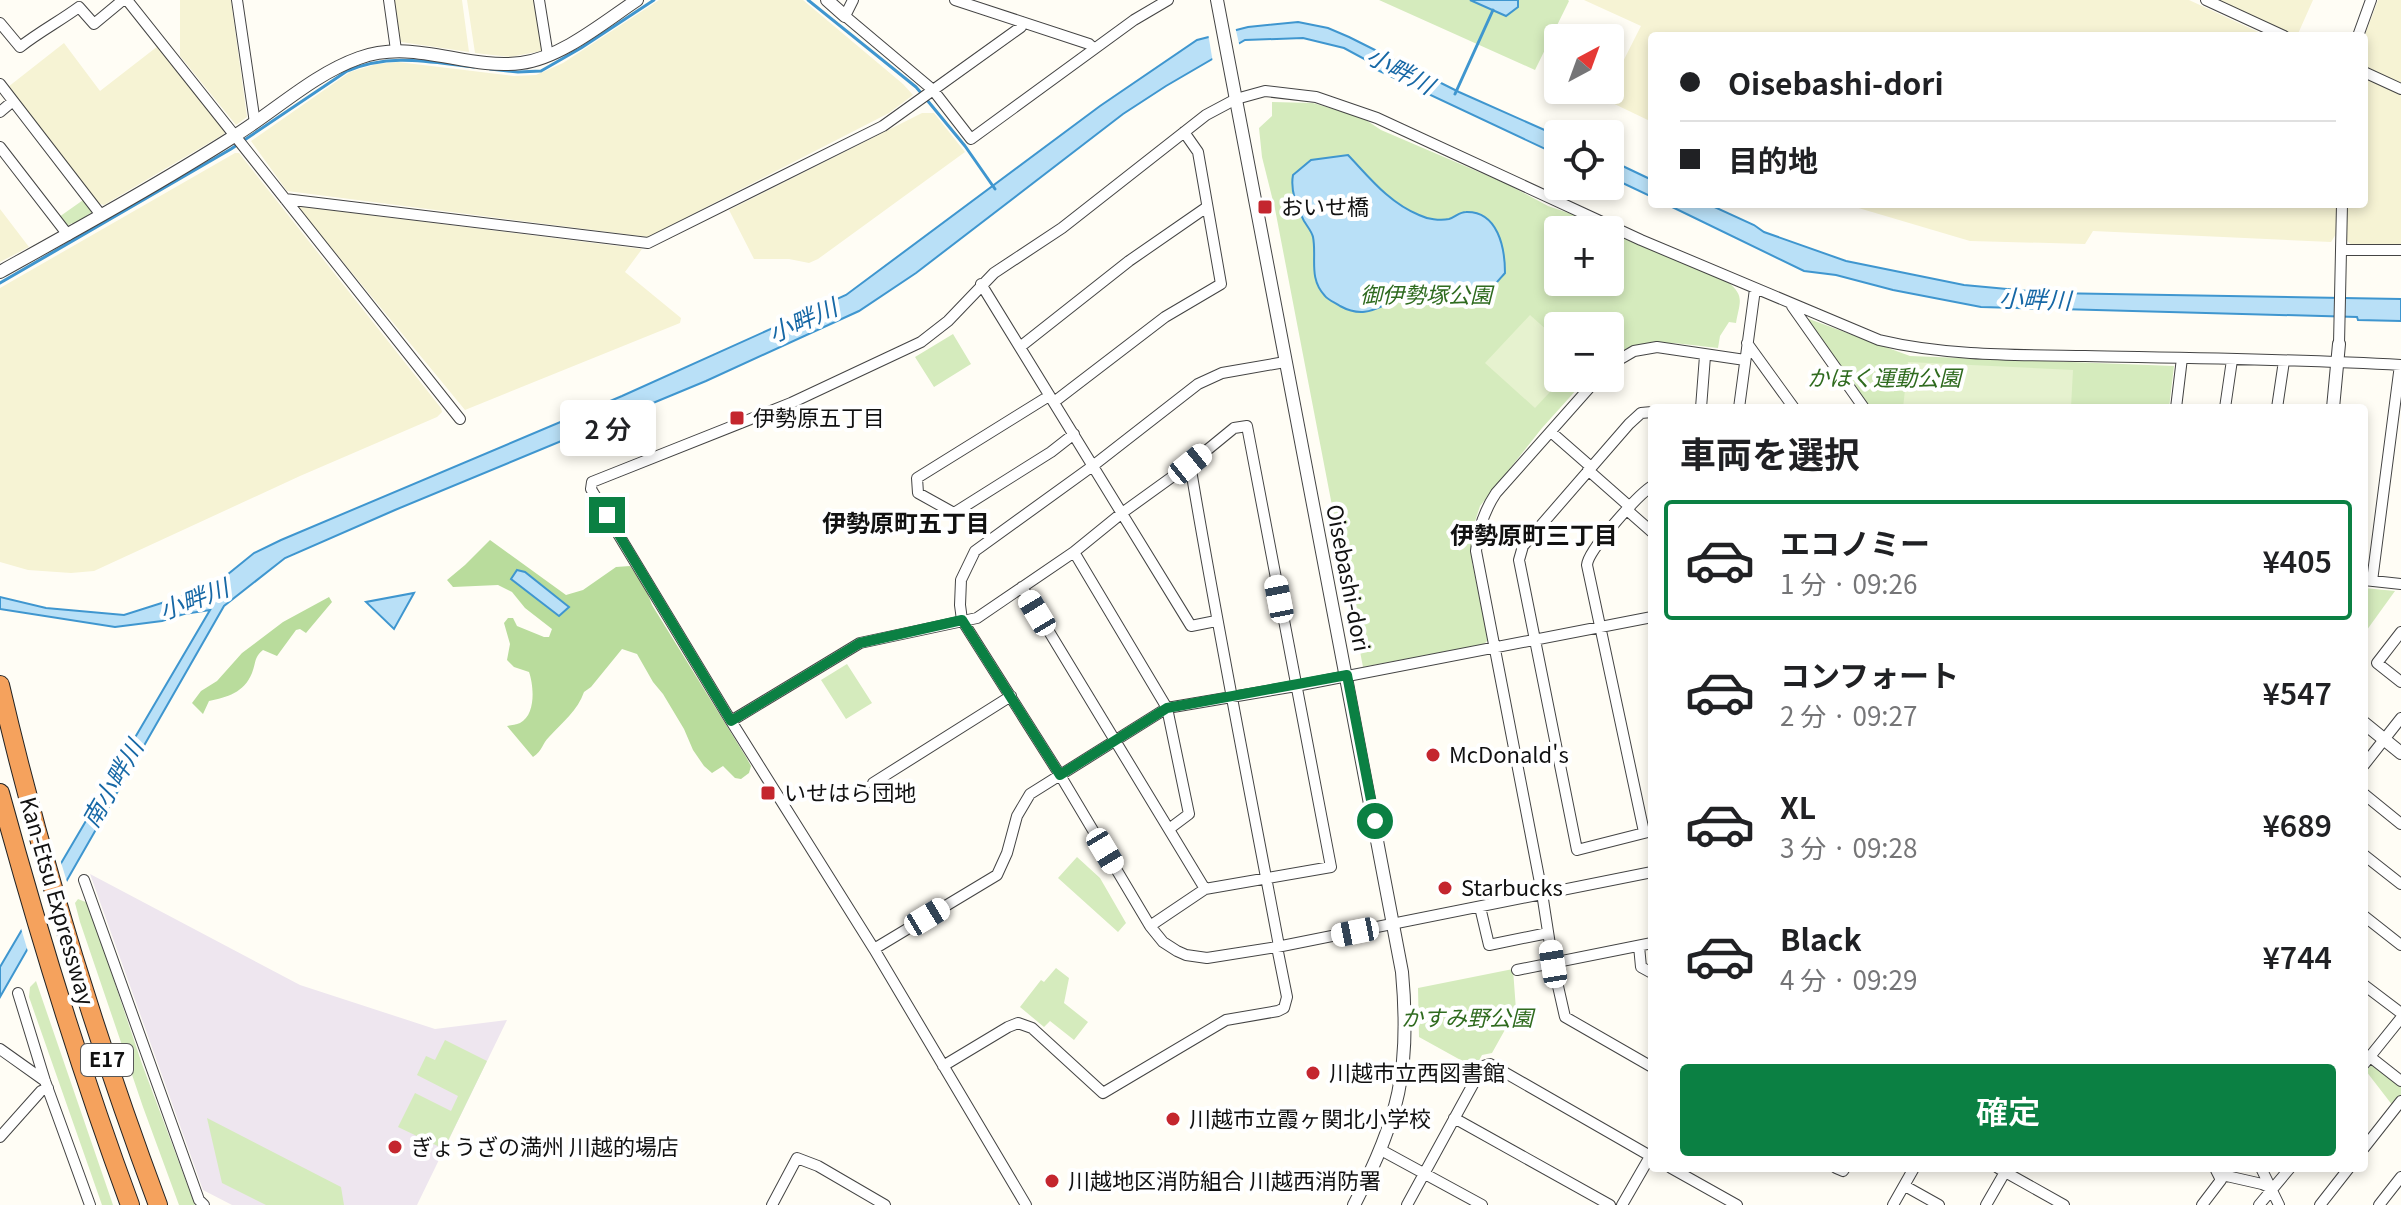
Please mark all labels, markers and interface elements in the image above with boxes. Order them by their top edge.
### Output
north arrow [1544,24,1624,104]
map controls [1544,24,1624,392]
water label: 小畔川 [1361,36,1444,103]
text: Oisebashi-dori [1728,60,1944,104]
button: locate [1544,120,1624,200]
text: 目的地 [1728,137,1818,181]
place label: おいせ橋 [1281,189,1369,221]
marker: おいせ橋 [1256,198,1274,216]
button: + [1544,216,1624,296]
park label: 御伊勢塚公園 [1360,277,1495,309]
water label: 小畔川 [1998,279,2075,316]
water label: 小畔川 [762,287,845,349]
button: − [1544,312,1624,392]
park label: かほく運動公園 [1807,360,1964,392]
callout: 2 分 [559,399,655,455]
place label: 伊勢原五丁目 [753,400,885,432]
text: 2 分 [585,409,631,446]
marker: 伊勢原五丁目 [728,409,746,427]
text: 車両を選択 [1680,426,1860,478]
car [1164,440,1216,488]
route end [589,497,625,533]
street label: Oisebashi-dori [1320,501,1380,654]
district label: 伊勢原町五丁目 [822,504,990,539]
district label: 伊勢原町三丁目 [1450,516,1618,551]
text: エコノミー [1780,520,1930,564]
icon: car [1684,524,1756,596]
text: ¥405 [2262,538,2332,582]
text: 1 分 · 09:26 [1780,564,1917,601]
water label: 小畔川 [153,567,236,627]
car [1263,573,1295,625]
car [1014,586,1060,640]
text: コンフォート [1780,652,1959,696]
icon: car [1684,656,1756,728]
text: ¥547 [2262,670,2332,714]
text: 2 分 · 09:27 [1780,696,1917,733]
water label: 南小畔川 [72,730,151,833]
place label: McDonald's [1449,737,1569,769]
marker: McDonald's [1424,746,1442,764]
place label: いせはら団地 [784,775,916,807]
marker: いせはら団地 [759,784,777,802]
text: XL [1780,784,1816,828]
icon: car [1684,788,1756,860]
street label: Kan-Etsu Expressway [14,792,104,1009]
text: ¥689 [2262,802,2332,846]
route start [1357,803,1393,839]
car [1082,824,1128,878]
text: 3 分 · 09:28 [1780,828,1917,865]
place label: Starbucks [1461,870,1563,902]
marker: Starbucks [1436,879,1454,897]
car [900,894,954,940]
car [1329,916,1381,948]
text: Black [1780,916,1862,960]
icon: car [1684,920,1756,992]
text: ¥744 [2262,934,2332,978]
car [1537,938,1569,990]
text: 4 分 · 09:29 [1780,960,1917,997]
park label: かすみ野公園 [1401,1000,1536,1032]
road number: E17 [81,1044,133,1076]
place label: 川越市立西図書館 [1329,1055,1505,1087]
marker: 川越市立西図書館 [1304,1064,1322,1082]
button: 確定 [1680,1064,2336,1156]
place label: 川越市立霞ヶ関北小学校 [1189,1101,1431,1133]
marker: 川越市立霞ヶ関北小学校 [1164,1110,1182,1128]
place label: ぎょうざの満州 川越的場店 [411,1129,679,1161]
marker: ぎょうざの満州 川越的場店 [386,1138,404,1156]
place label: 川越地区消防組合 川越西消防署 [1068,1163,1381,1195]
marker: 川越地区消防組合 川越西消防署 [1043,1172,1061,1190]

